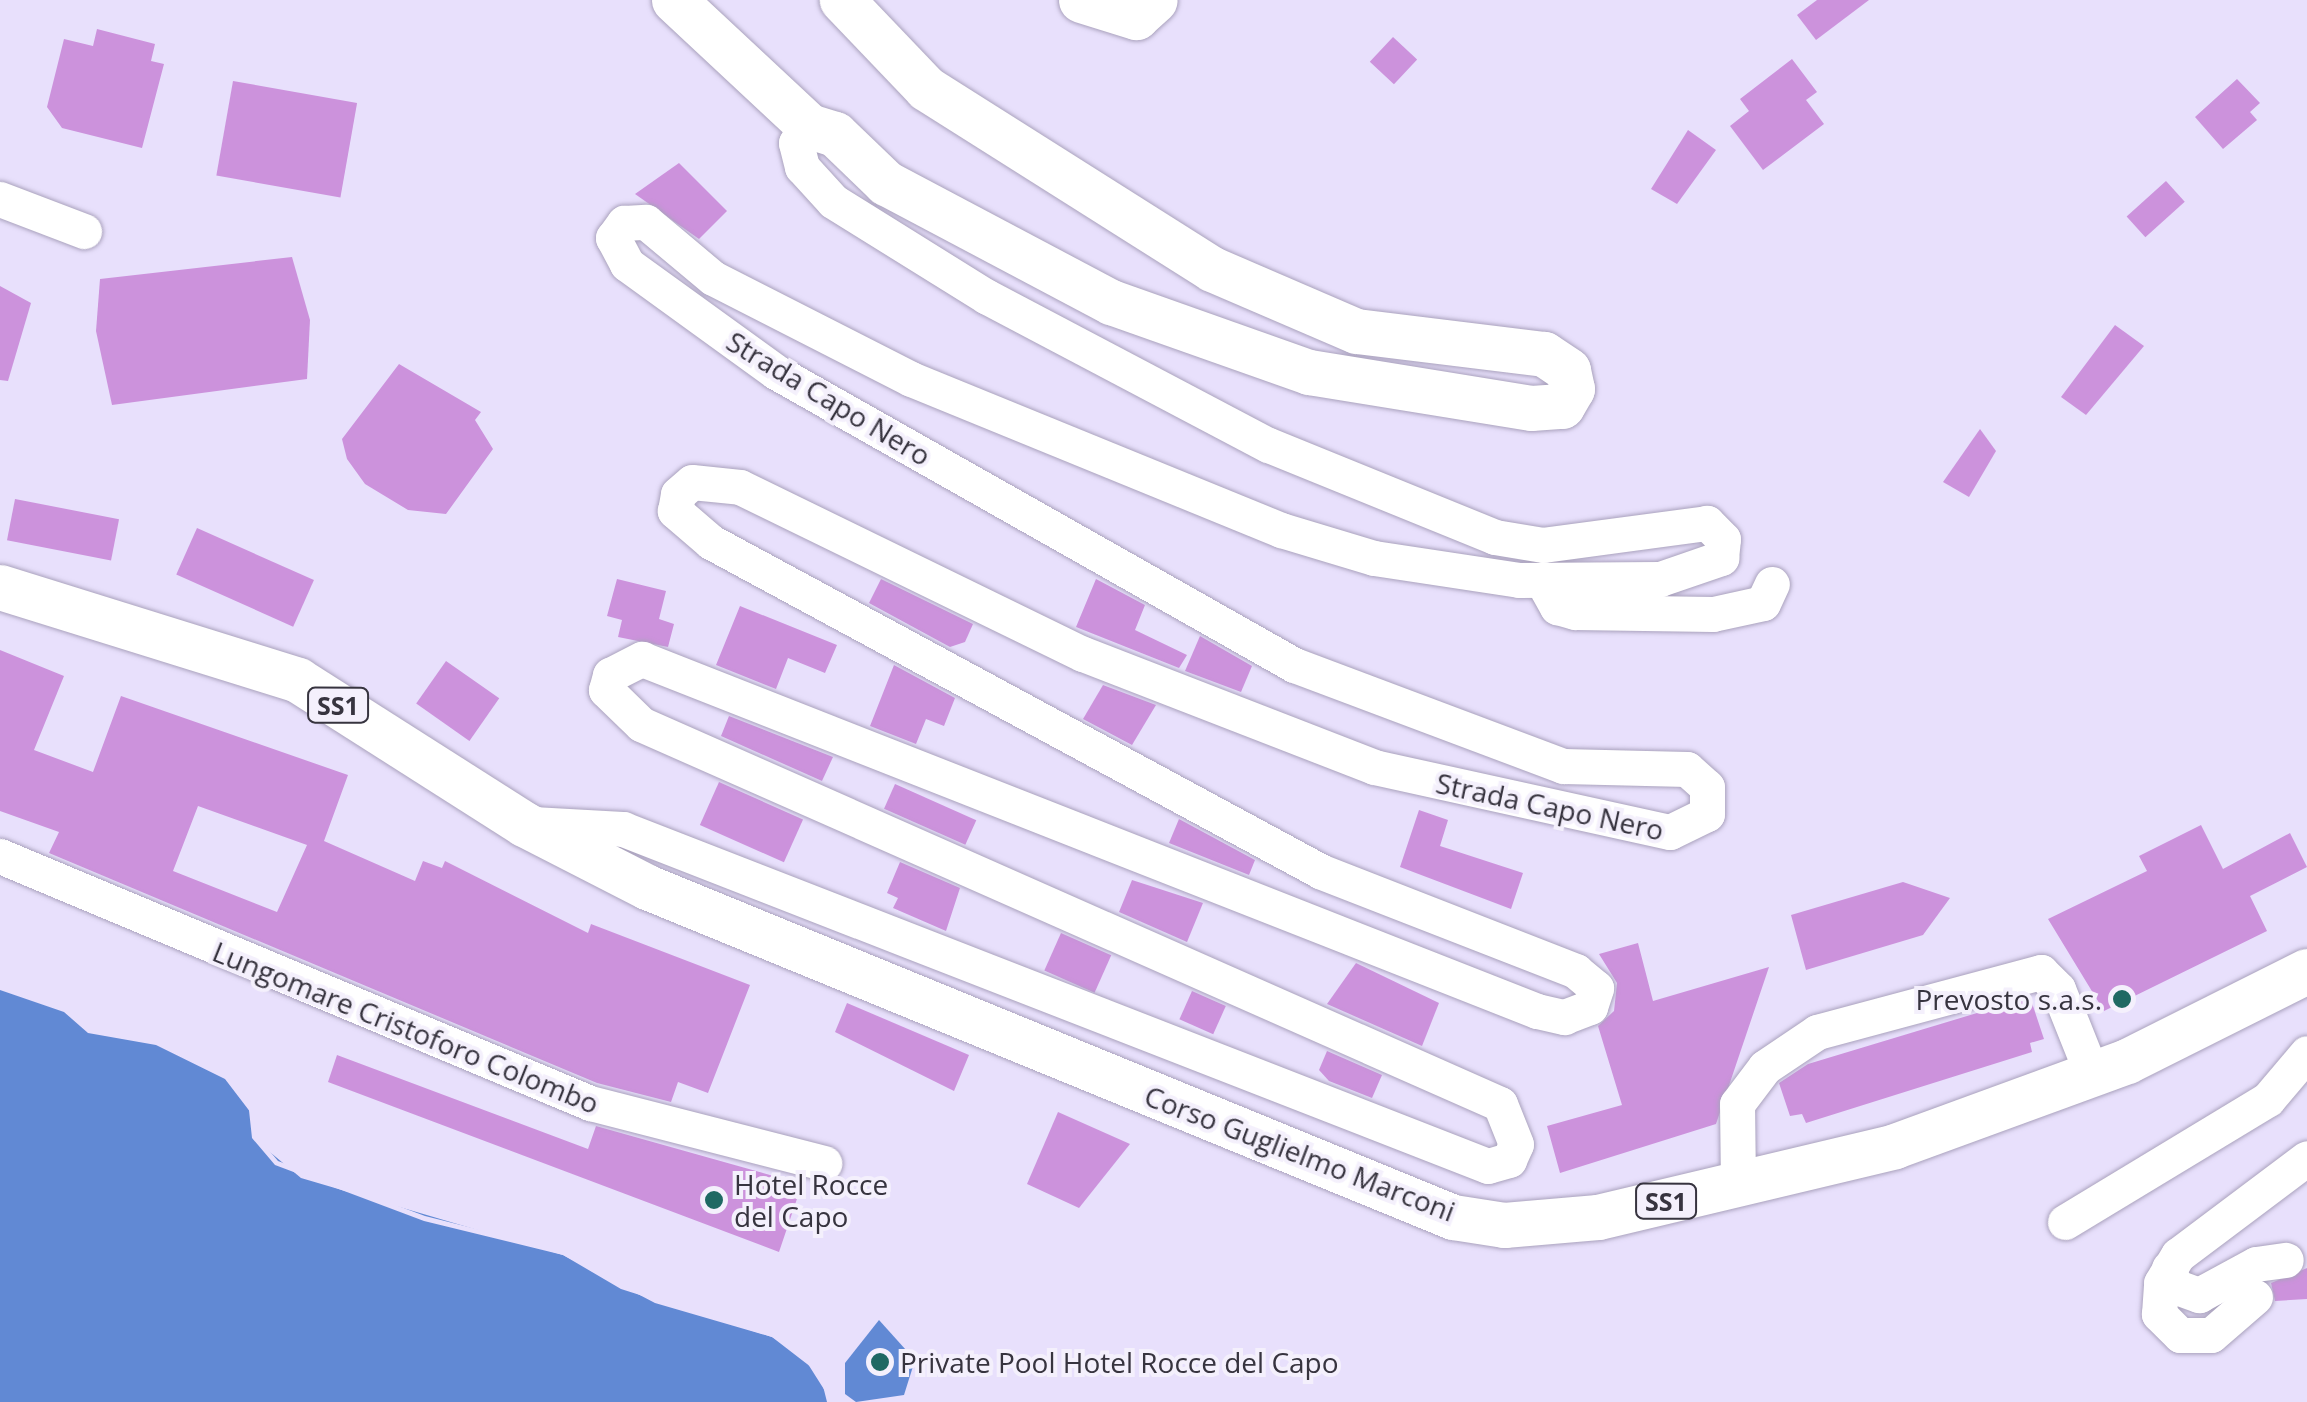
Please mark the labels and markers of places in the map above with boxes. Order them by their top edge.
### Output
place label: Prevosto s.a.s. [1915,982,2102,1016]
marker: Prevosto s.a.s. [2111,988,2133,1010]
place label: Hotel Rocce del Capo [734,1167,888,1233]
marker: Hotel Rocce del Capo [703,1189,725,1211]
place label: Private Pool Hotel Rocce del Capo [900,1345,1339,1379]
marker: Private Pool Hotel Rocce del Capo [869,1351,891,1373]

